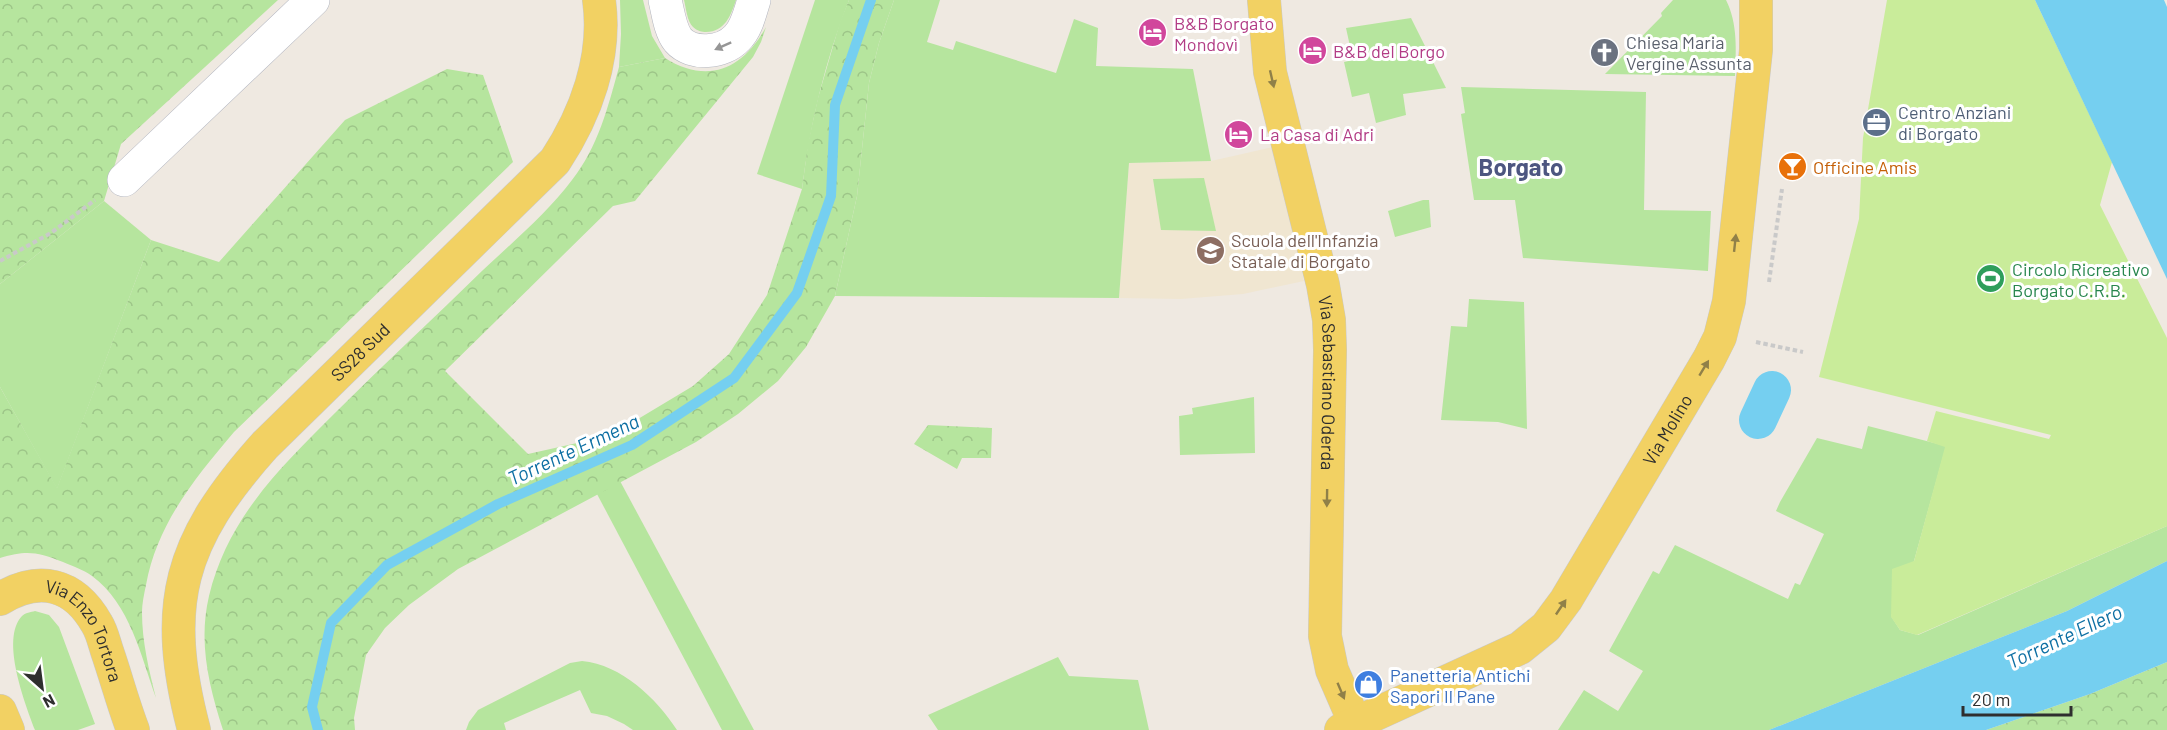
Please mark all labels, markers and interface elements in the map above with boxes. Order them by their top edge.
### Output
place label: B&B Borgato Mondovì [1174,12,1274,55]
hotel icon: B&B Borgato Mondovì [1137,17,1169,49]
place label: Chiesa Maria Vergine Assunta [1626,31,1752,74]
hotel icon: B&B del Borgo [1296,35,1328,67]
church icon: Chiesa Maria Vergine Assunta [1589,36,1621,68]
place label: B&B del Borgo [1333,40,1445,62]
one-way arrow [713,41,731,51]
one-way arrow [1268,70,1277,89]
place label: Centro Anziani di Borgato [1898,101,2011,144]
office icon: Centro Anziani di Borgato [1861,106,1893,138]
hotel icon: La Casa di Adri [1223,118,1255,150]
place label: La Casa di Adri [1260,123,1374,145]
bar icon: Officine Amis [1776,151,1808,183]
district label: Borgato [1479,152,1563,181]
place label: Officine Amis [1813,156,1917,178]
place label: Scuola dell'Infanzia Statale di Borgato [1231,229,1379,272]
school or university icon: Scuola dell'Infanzia Statale di Borgato [1194,234,1226,266]
one-way arrow [1731,234,1740,253]
place label: Circolo Ricreativo Borgato C.R.B. [2012,258,2150,301]
sports icon: Circolo Ricreativo Borgato C.R.B. [1975,263,2007,295]
street label: Via Sebastiano Oderda [1314,294,1341,471]
street label: SS28 Sud [326,318,394,386]
one-way arrow [1699,359,1709,376]
street label: Via Molino [1638,390,1697,469]
water label: Torrente Ermena [504,408,642,490]
one-way arrow [1322,489,1332,508]
street label: Via Enzo Tortora [44,575,127,684]
water label: Torrente Ellero [2002,599,2126,673]
one-way arrow [1555,600,1567,616]
north arrow [12,658,72,718]
place label: Panetteria Antichi Sapori Il Pane [1390,664,1531,707]
shop icon: Panetteria Antichi Sapori Il Pane [1353,669,1385,701]
scale bar [1963,679,2071,717]
one-way arrow [1336,682,1346,700]
text: 20 m [1972,688,2010,710]
text: N [40,691,58,713]

